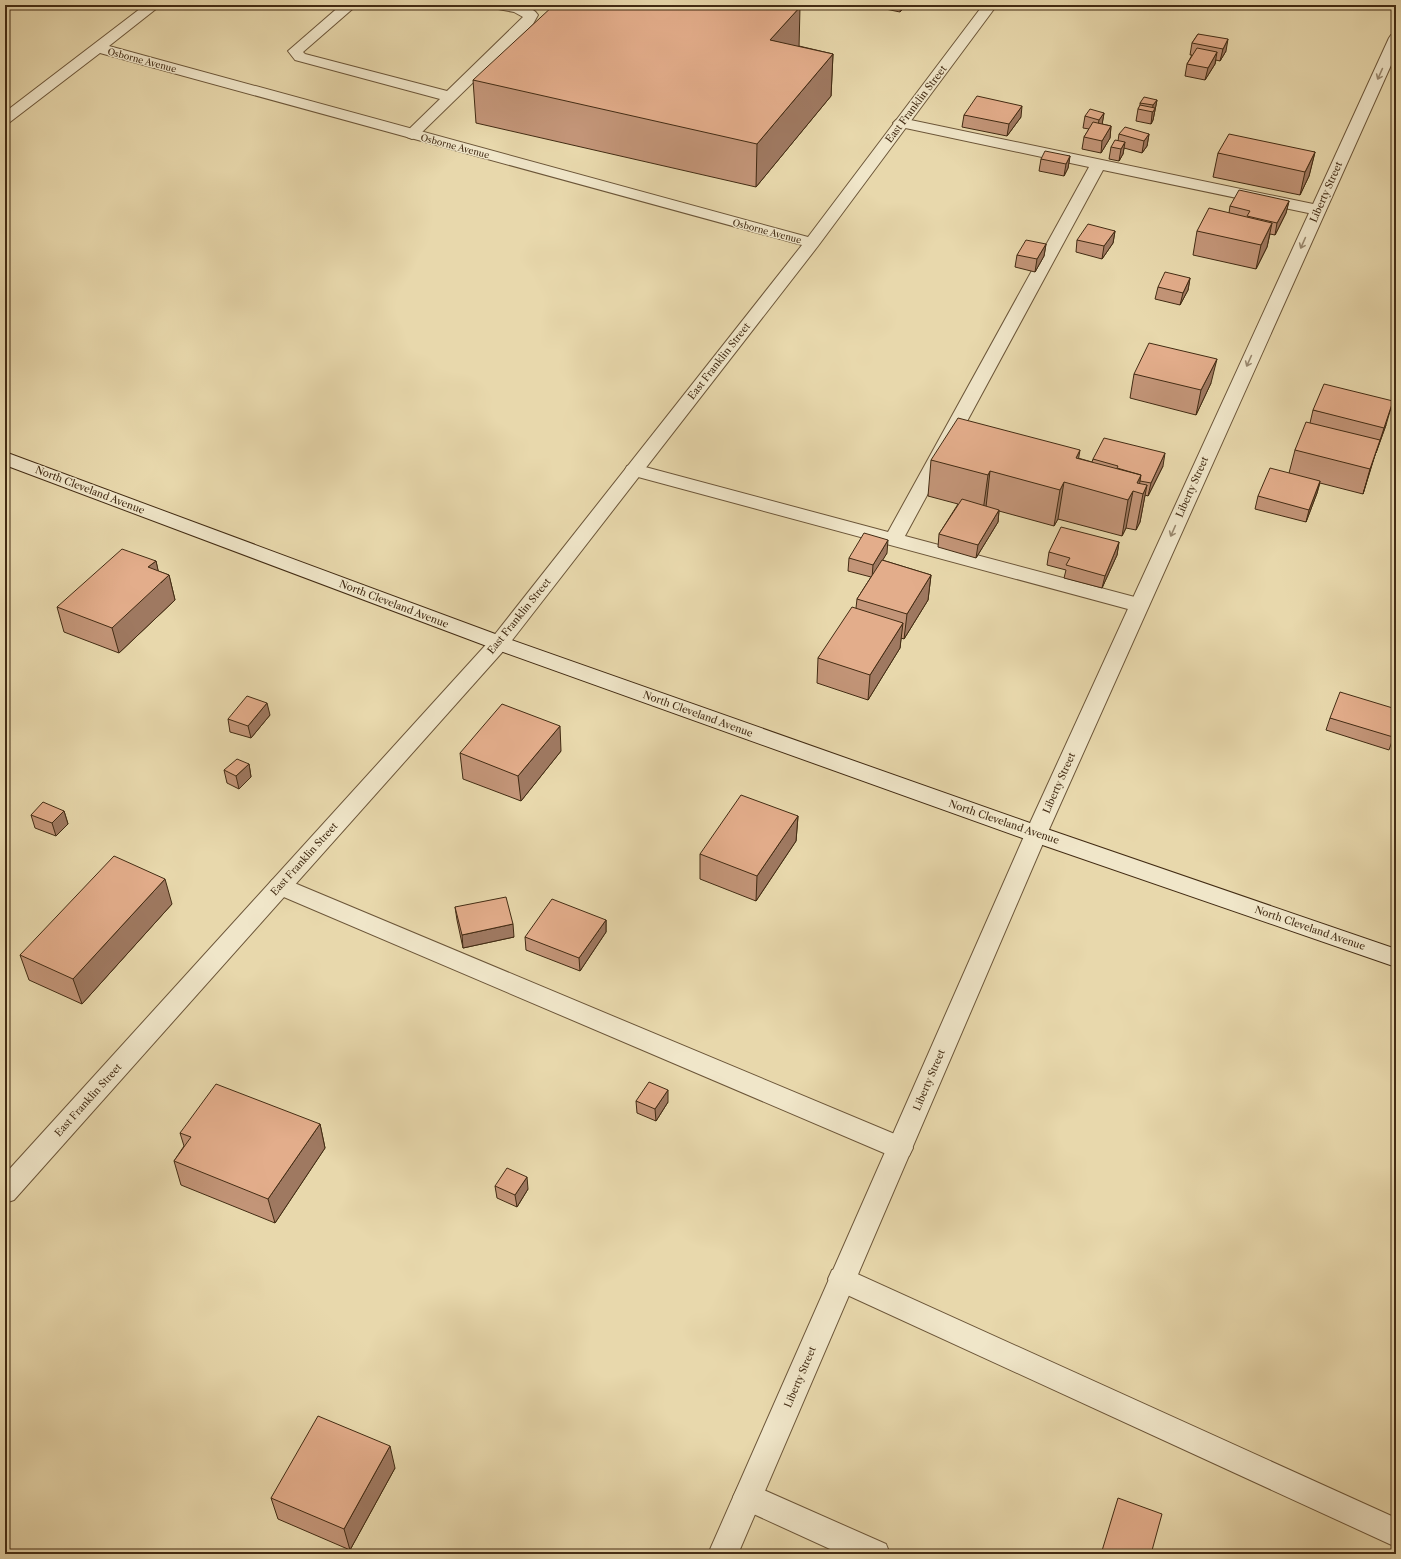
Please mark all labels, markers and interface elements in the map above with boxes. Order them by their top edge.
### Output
street label: Osborne Avenue [106,46,178,74]
street label: East Franklin Street [883,62,950,145]
one-way arrow [1376,67,1383,79]
street label: Osborne Avenue [419,132,491,160]
street label: Liberty Street [1307,159,1345,224]
street label: Osborne Avenue [731,217,803,245]
one-way arrow [1299,237,1306,249]
street label: East Franklin Street [685,320,753,402]
one-way arrow [1245,355,1253,367]
street label: Liberty Street [1173,454,1211,519]
street label: North Cleveland Avenue [34,463,147,517]
one-way arrow [1169,524,1176,536]
street label: East Franklin Street [484,575,554,657]
street label: North Cleveland Avenue [338,577,451,631]
street label: North Cleveland Avenue [641,688,755,740]
street label: Liberty Street [1040,750,1078,815]
street label: North Cleveland Avenue [947,797,1061,847]
street label: East Franklin Street [268,819,341,898]
street label: North Cleveland Avenue [1253,903,1367,953]
street label: Liberty Street [910,1047,948,1113]
street label: East Franklin Street [52,1060,125,1139]
street label: Liberty Street [781,1344,819,1410]

